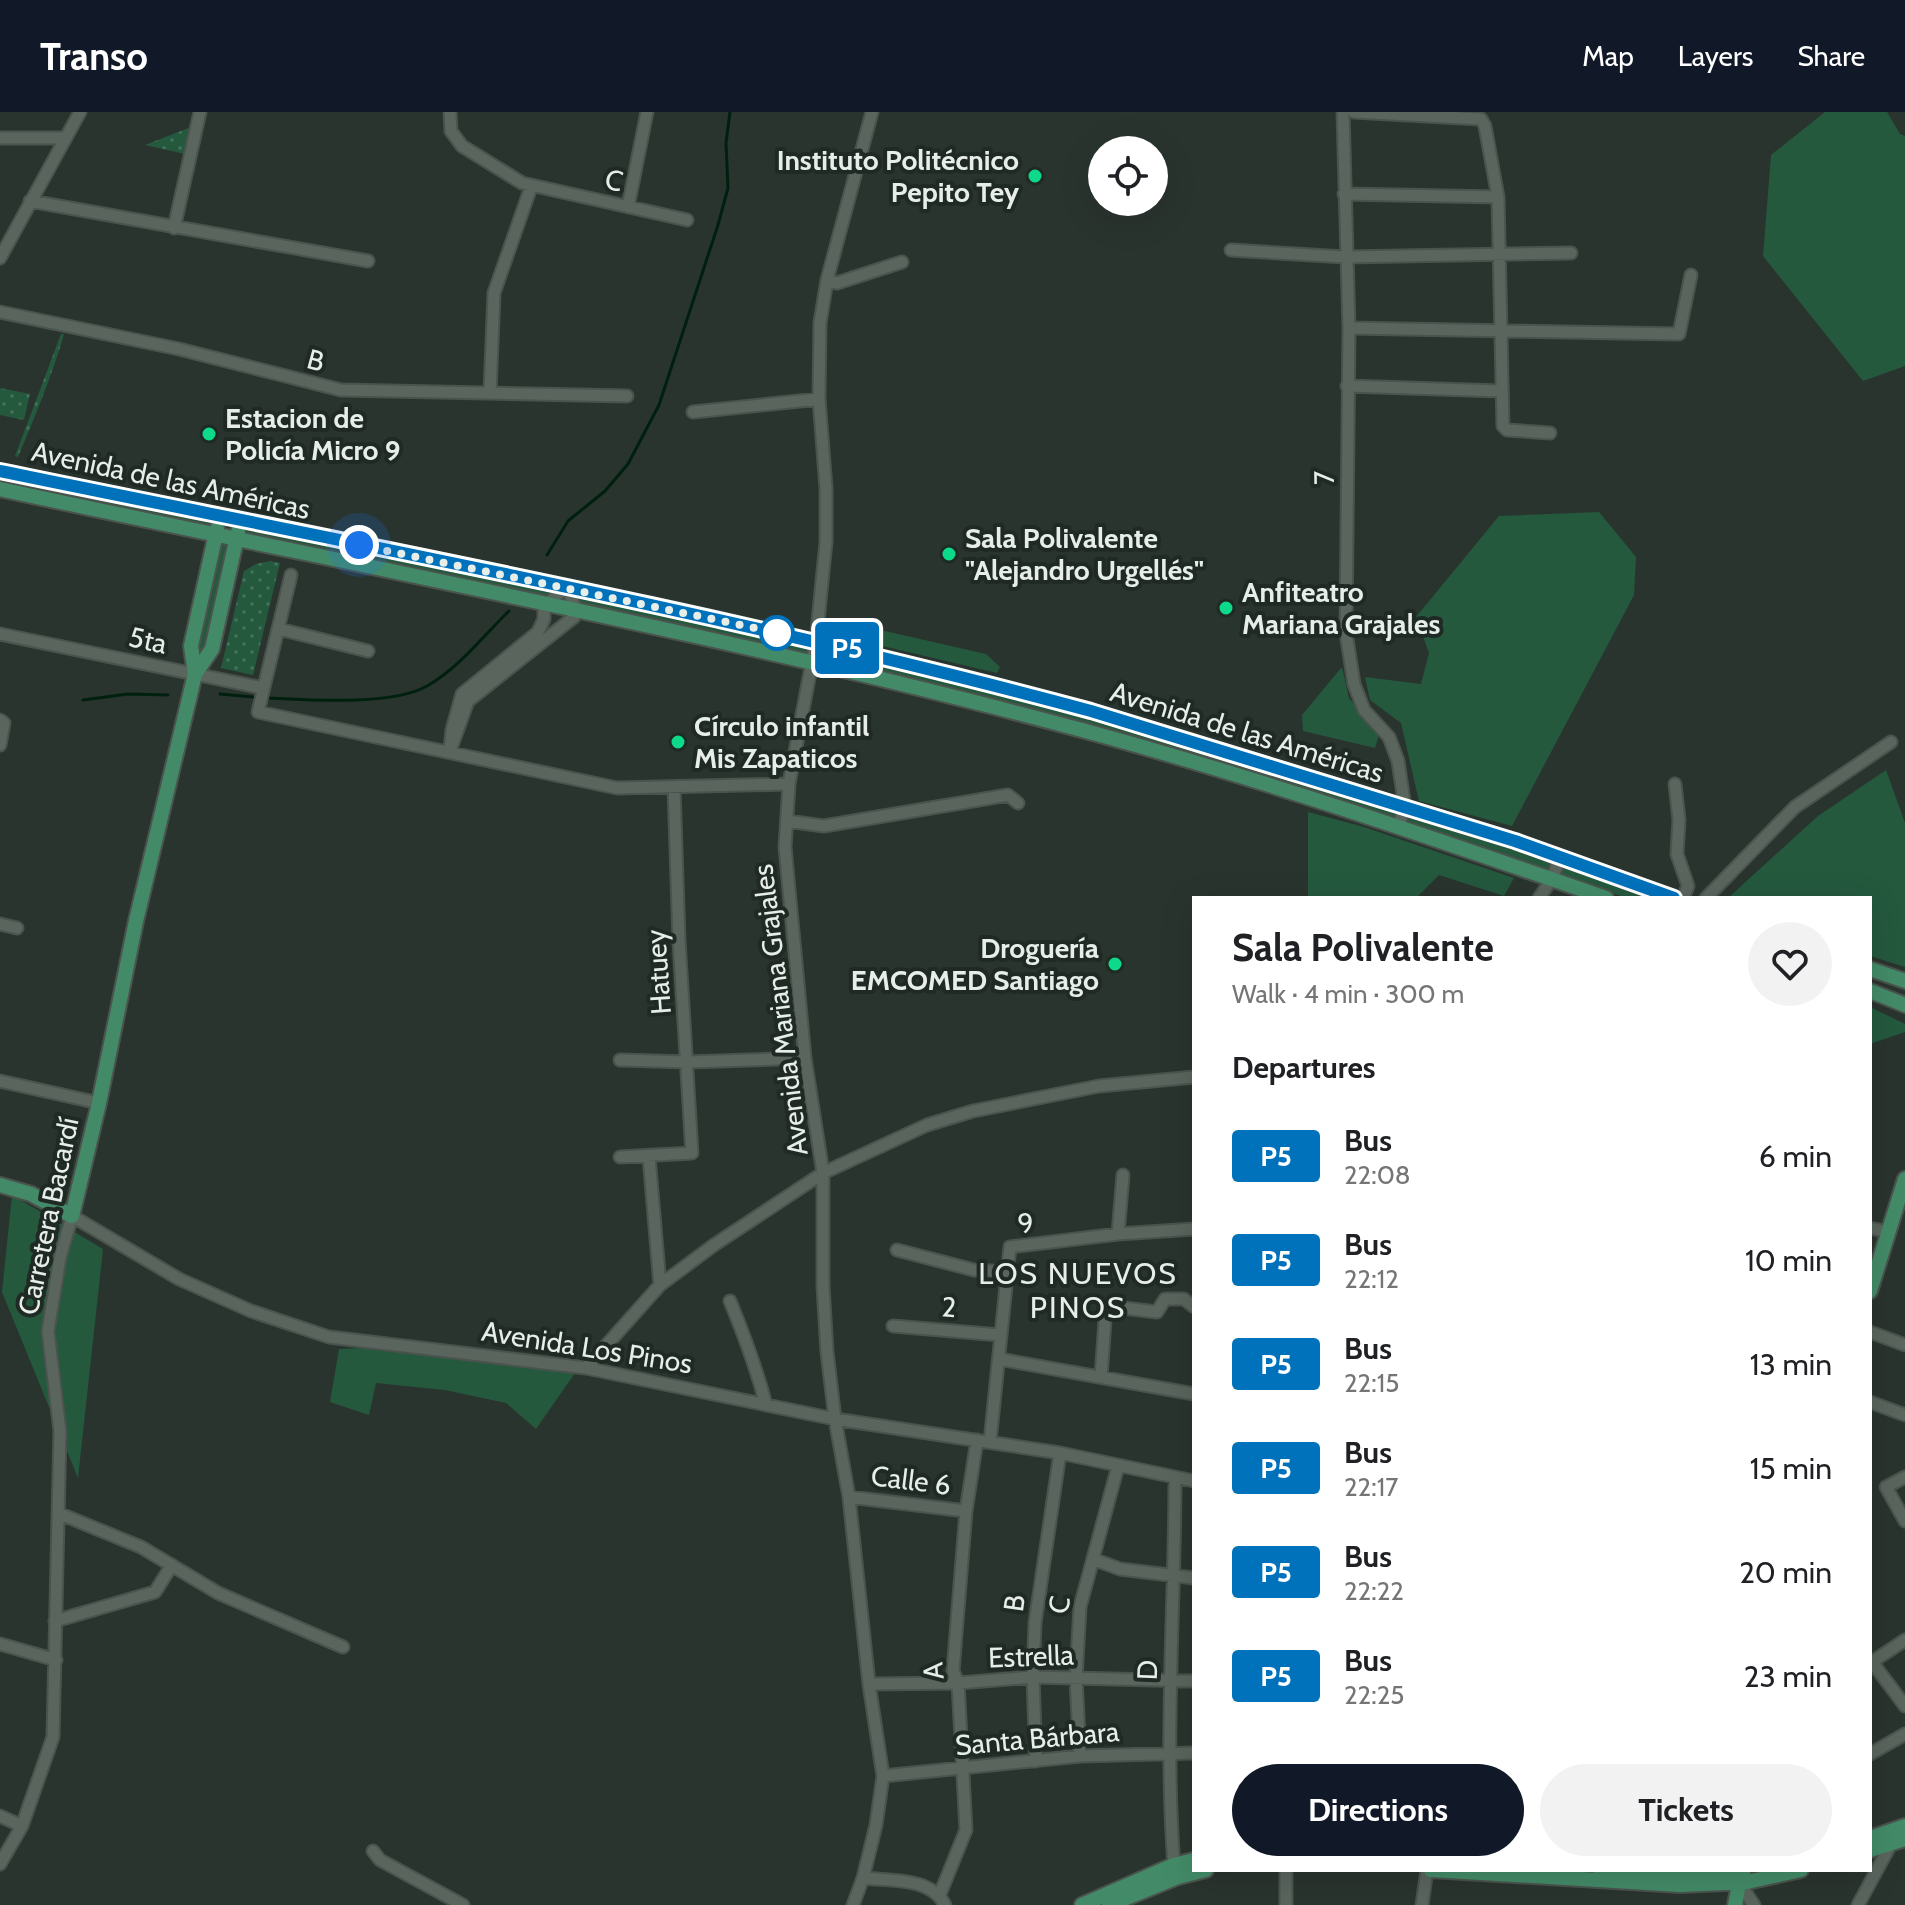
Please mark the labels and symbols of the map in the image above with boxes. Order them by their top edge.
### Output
place label: Instituto Politécnico Pepito Tey [777,143,1019,209]
street label: C [602,162,626,198]
marker: Instituto Politécnico Pepito Tey [1026,167,1044,185]
street label: B [304,341,328,379]
place label: Estacion de Policía Micro 9 [225,401,401,467]
marker: Estacion de Policía Micro 9 [200,425,218,443]
street label: Avenida de las Américas [29,434,313,526]
street label: 7 [1307,471,1341,485]
place label: Sala Polivalente "Alejandro Urgellés" [965,521,1204,587]
your location [339,525,379,565]
marker: Sala Polivalente "Alejandro Urgellés" [940,545,958,563]
place label: Anfiteatro Mariana Grajales [1242,575,1440,641]
marker: Anfiteatro Mariana Grajales [1217,599,1235,617]
unlabelled marker [760,616,794,650]
street label: 5ta [126,619,171,661]
line badge: P5 [811,622,883,674]
street label: Avenida de las Américas [1106,674,1388,790]
place label: Círculo infantil Mis Zapaticos [694,709,869,775]
marker: Círculo infantil Mis Zapaticos [669,733,687,751]
street label: Avenida Mariana Grajales [745,862,815,1158]
street label: Hatuey [638,928,678,1016]
place label: Droguería EMCOMED Santiago [851,931,1099,997]
marker: Droguería EMCOMED Santiago [1106,955,1124,973]
street label: Carretera Bacardí [11,1114,86,1318]
street label: 9 [1015,1205,1037,1241]
district label: LOS NUEVOS PINOS [978,1255,1178,1326]
street label: 2 [940,1289,958,1325]
street label: Avenida Los Pinos [479,1314,695,1380]
street label: Calle 6 [869,1458,953,1502]
street label: B [996,1592,1032,1614]
street label: C [1041,1594,1077,1616]
street label: Estrella [987,1637,1075,1674]
street label: D [1130,1659,1164,1681]
street label: A [915,1660,951,1681]
street label: Santa Bárbara [954,1714,1121,1762]

